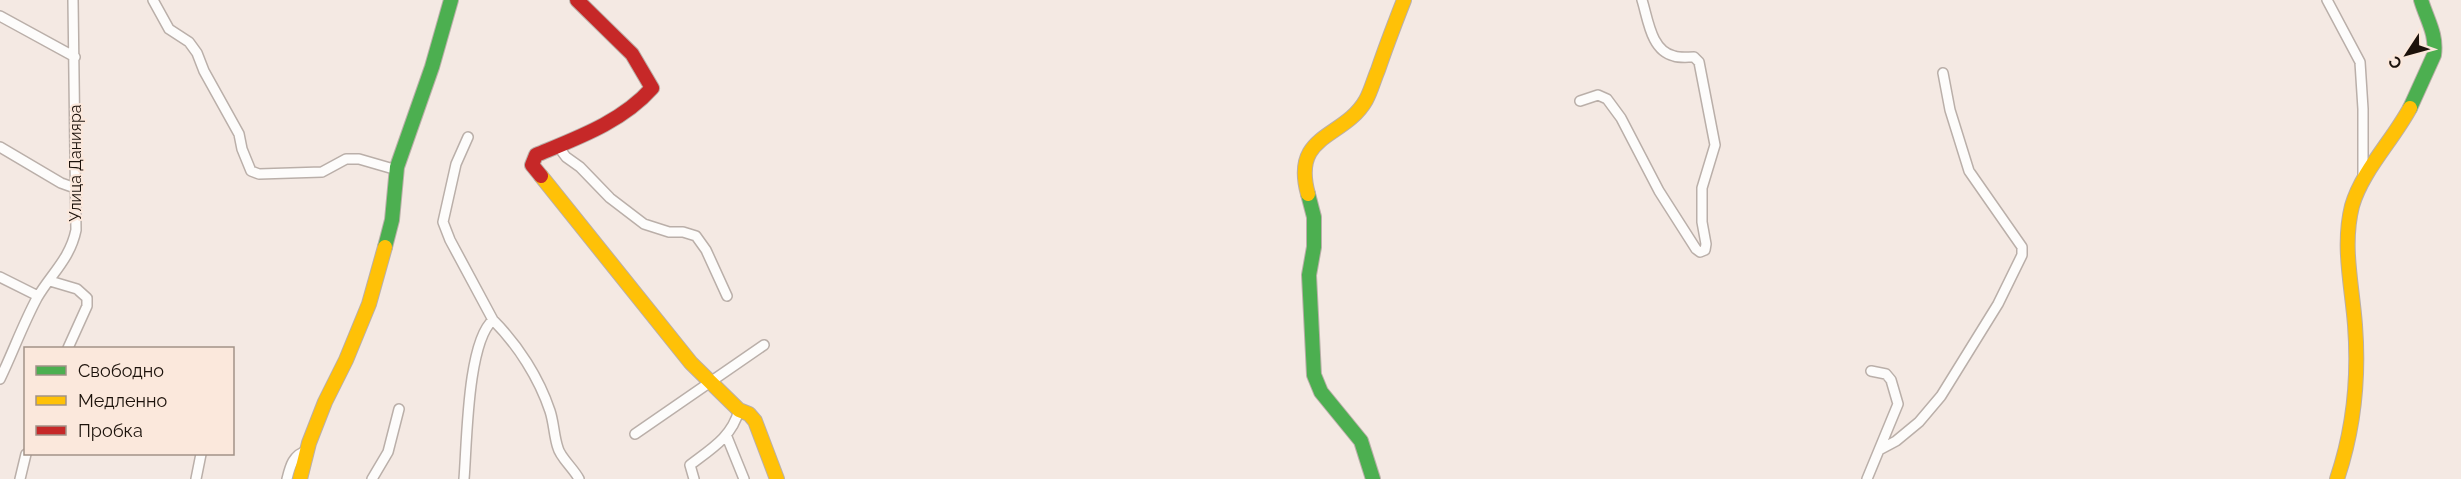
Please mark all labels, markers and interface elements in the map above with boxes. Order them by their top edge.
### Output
north arrow [2377,24,2437,84]
text: С [2384,52,2406,73]
street label: Улица Данияра [66,105,85,221]
legend [24,347,234,455]
text: Свободно [78,360,164,381]
text: Медленно [78,390,167,411]
text: Пробка [78,420,143,441]

